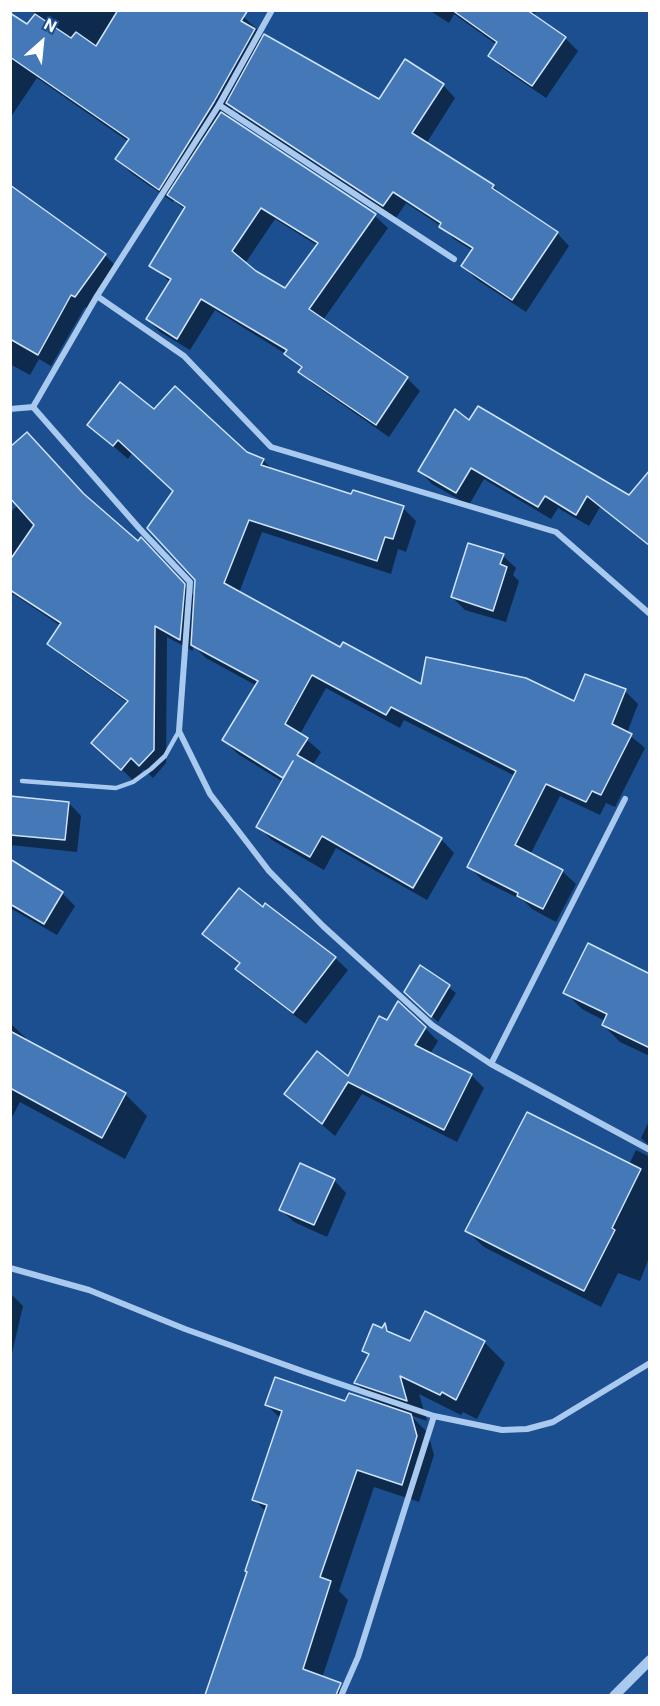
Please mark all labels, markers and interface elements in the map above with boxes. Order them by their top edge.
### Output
north arrow [12,12,72,72]
text: N [41,14,60,37]

